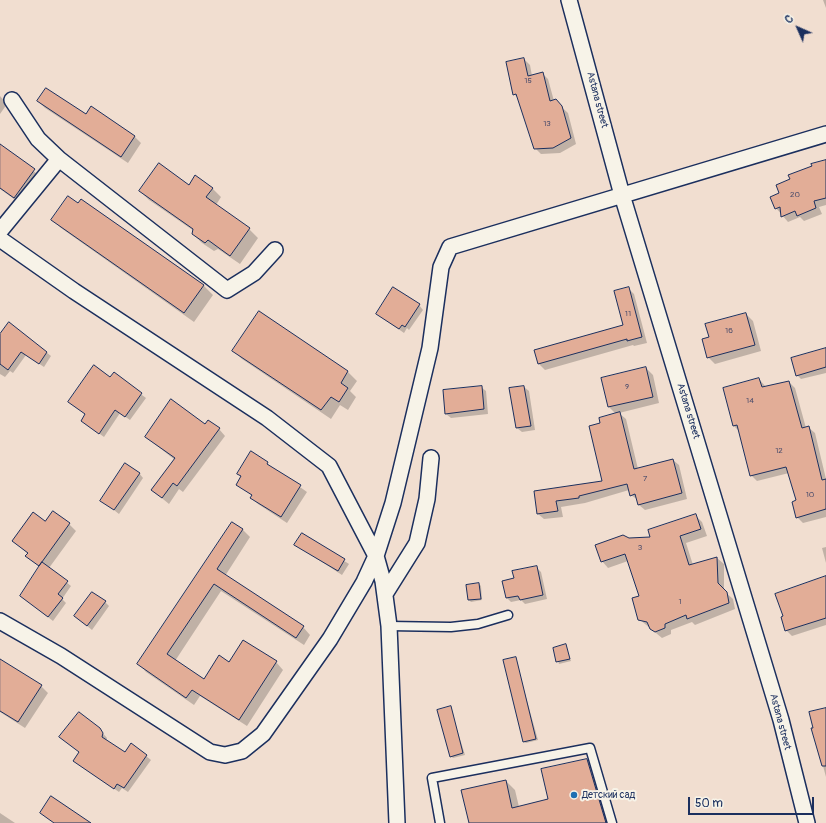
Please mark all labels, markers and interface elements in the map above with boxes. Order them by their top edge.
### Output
north arrow [778,8,818,48]
text: С [782,12,796,26]
street label: Astana street [584,71,610,129]
house number: 15 [524,76,532,86]
house number: 13 [543,119,551,129]
house number: 20 [790,190,800,200]
house number: 11 [625,309,631,319]
house number: 16 [725,326,733,336]
house number: 9 [625,382,629,392]
street label: Astana street [674,382,702,440]
house number: 14 [746,396,754,406]
house number: 12 [775,446,783,456]
house number: 7 [643,474,647,484]
house number: 10 [806,490,814,500]
house number: 3 [638,543,642,553]
house number: 1 [678,597,682,607]
street label: Astana street [767,693,793,751]
place label: Детский сад [582,789,635,801]
scale bar [690,789,816,815]
marker: Детский сад [569,790,579,800]
text: 50 m [695,796,723,811]

